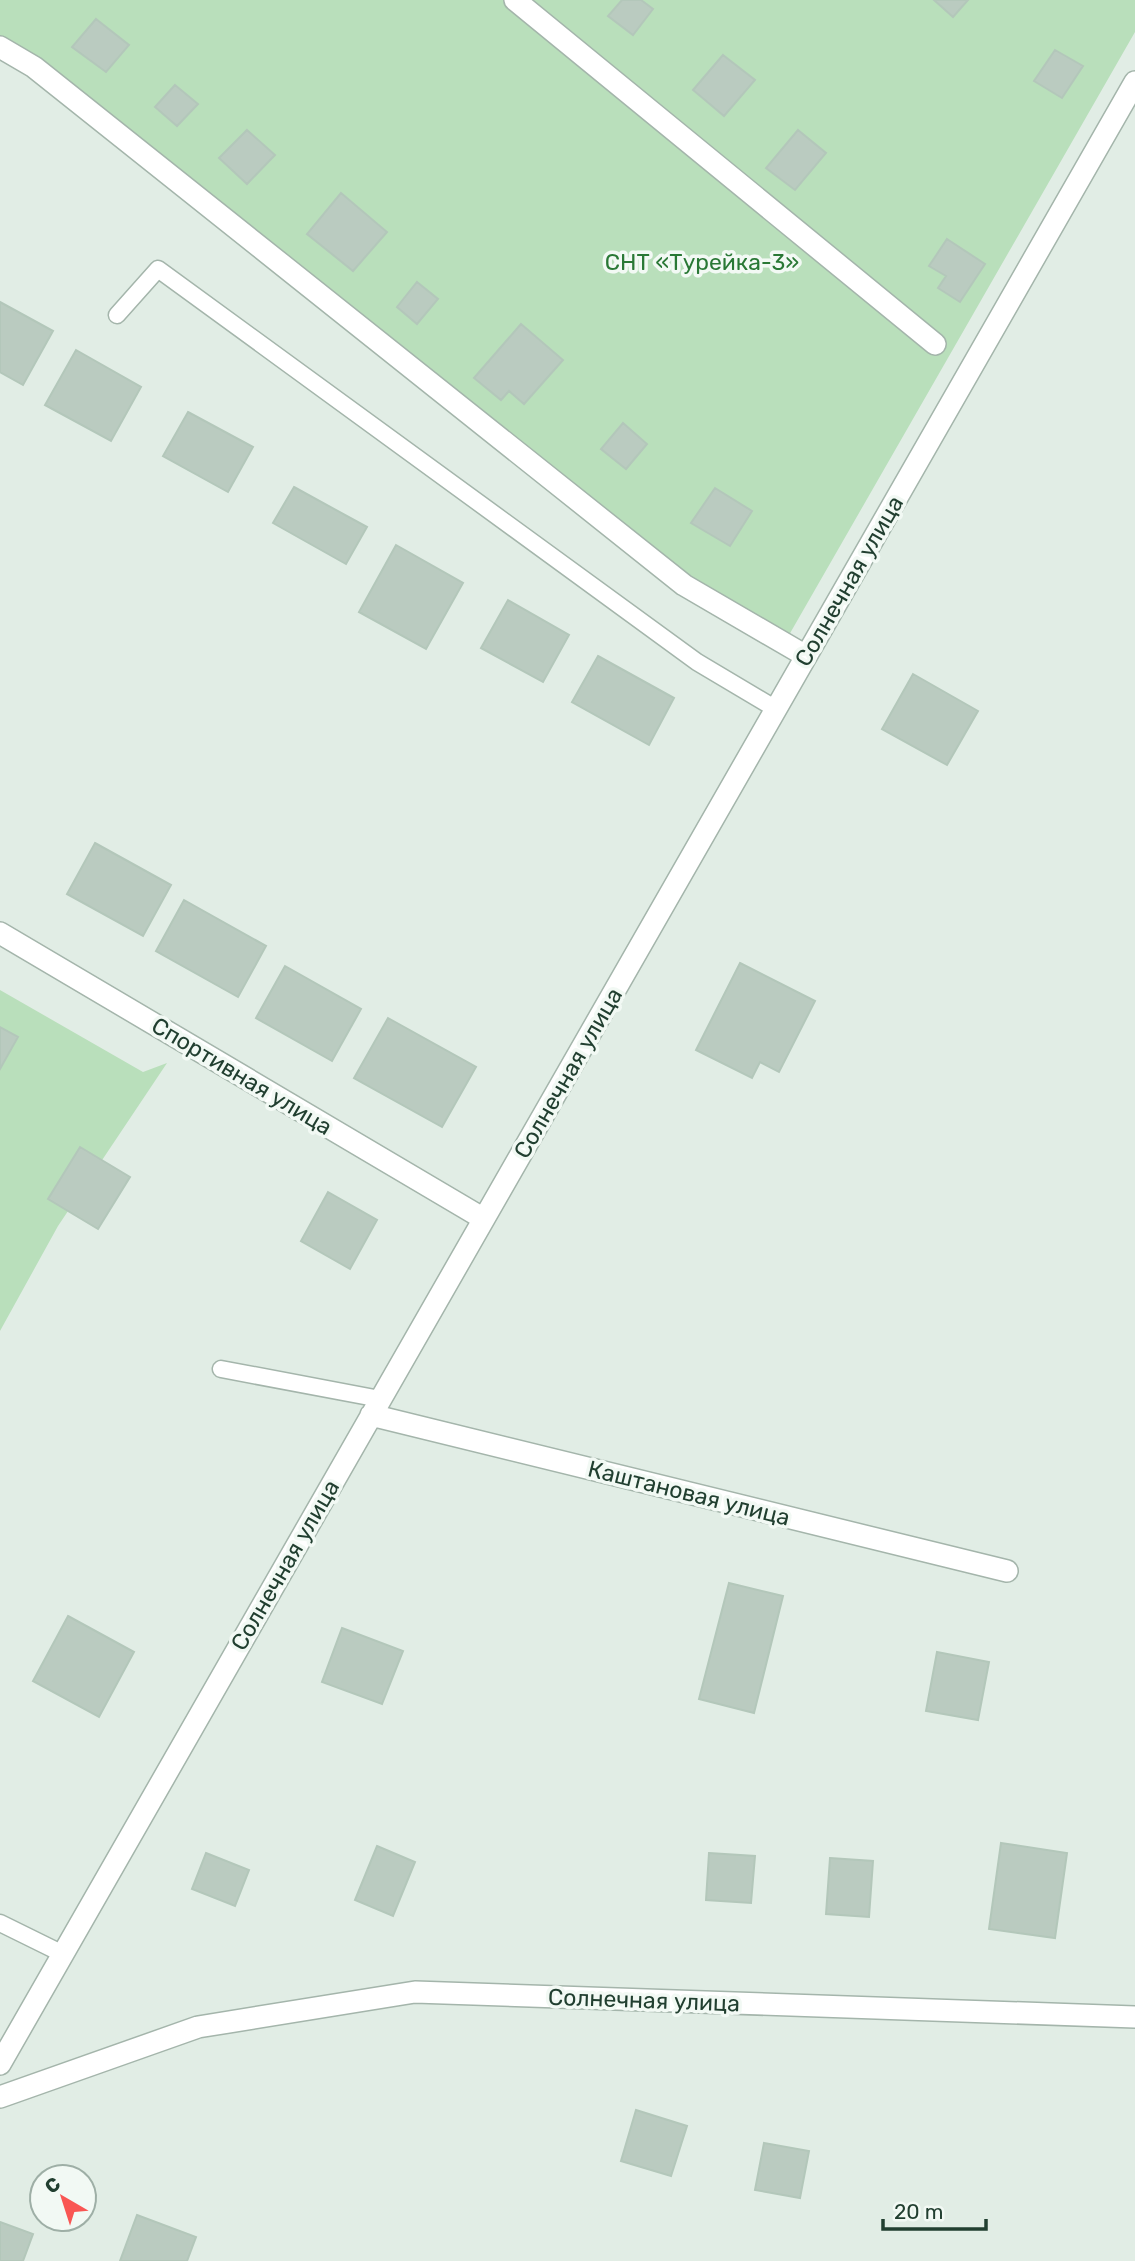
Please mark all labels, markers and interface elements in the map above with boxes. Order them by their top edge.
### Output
park label: СНТ «Турейка-3» [605,248,799,276]
street label: Солнечная улица [789,491,909,671]
street label: Солнечная улица [508,983,628,1163]
street label: Спортивная улица [147,1011,337,1141]
street label: Каштановая улица [585,1454,793,1532]
street label: Солнечная улица [225,1475,345,1655]
street label: Солнечная улица [547,1983,741,2017]
north arrow [28,2163,98,2233]
text: С [40,2172,65,2198]
scale bar [883,2188,986,2232]
text: 20 m [894,2199,943,2224]

